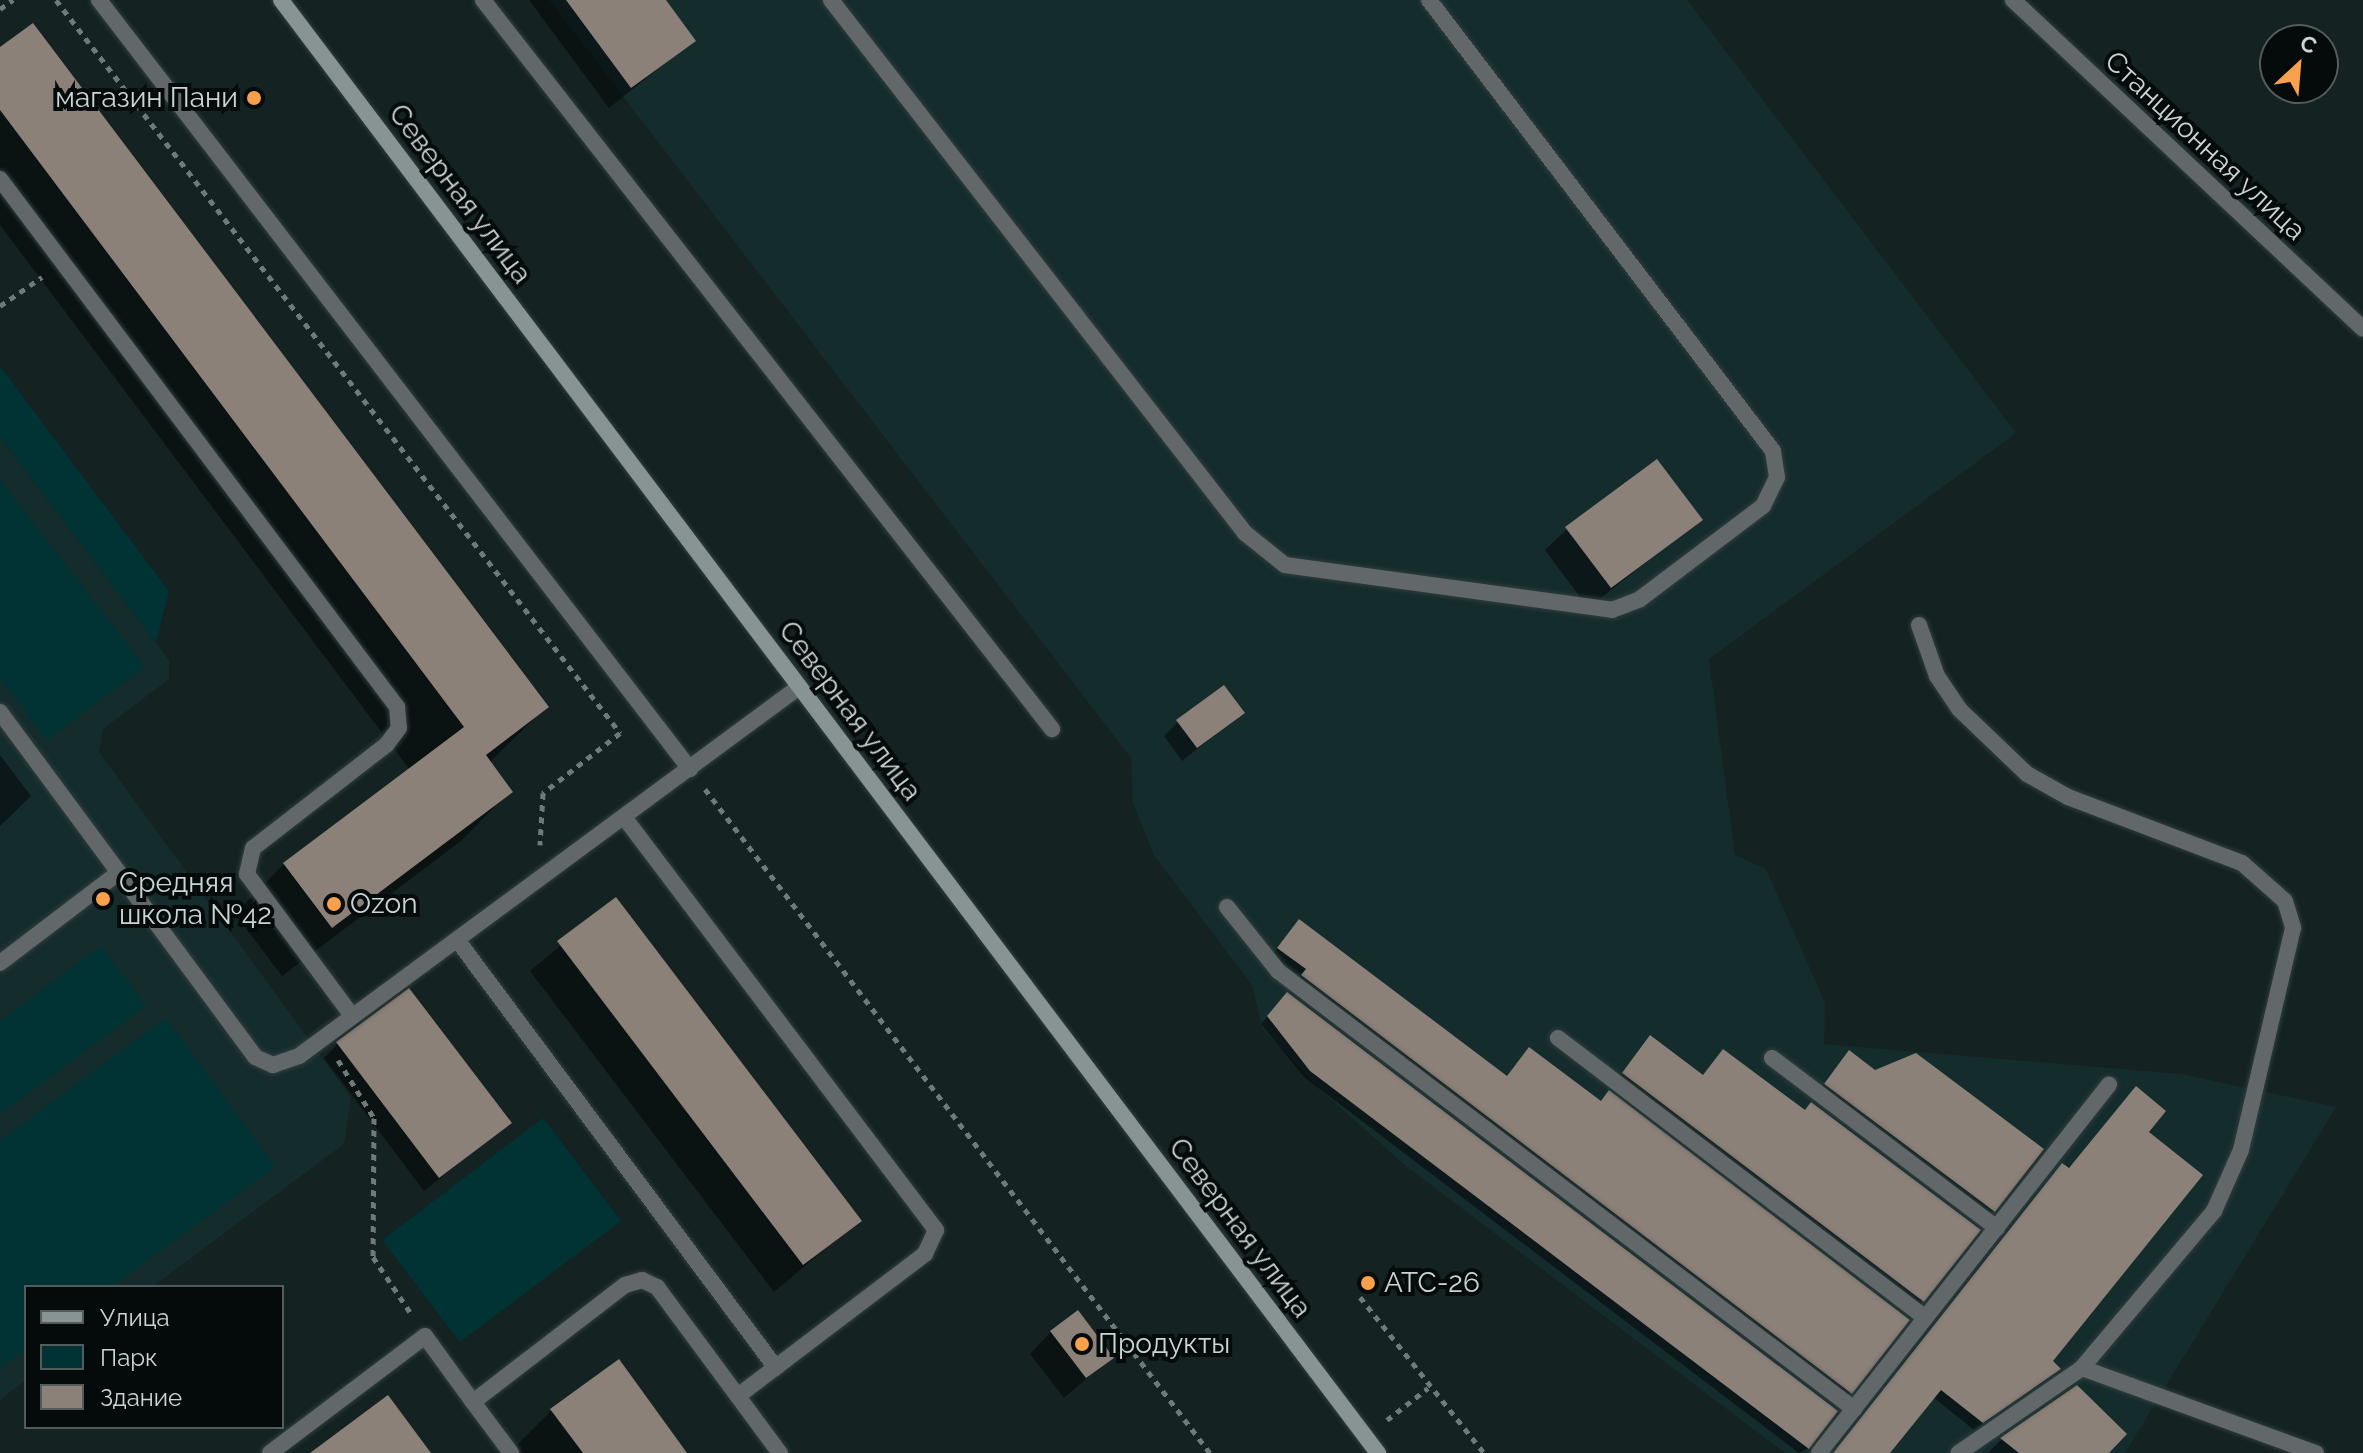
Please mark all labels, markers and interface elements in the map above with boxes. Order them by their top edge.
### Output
north arrow [2259,24,2339,104]
street label: Станционная улица [2098,44,2312,248]
place label: магазин Пани [55,81,238,115]
marker: магазин Пани [245,89,263,107]
street label: Северная улица [381,97,539,291]
street label: Северная улица [771,614,929,808]
place label: Средняя школа №42 [119,866,272,932]
place label: Ozon [350,887,417,921]
marker: Средняя школа №42 [94,890,112,908]
marker: Ozon [325,895,343,913]
street label: Северная улица [1161,1131,1319,1325]
place label: АТС-26 [1384,1266,1480,1300]
marker: АТС-26 [1359,1274,1377,1292]
legend [24,1285,284,1429]
text: Улица [100,1303,170,1332]
place label: Продукты [1098,1327,1230,1361]
marker: Продукты [1073,1335,1091,1353]
text: Парк [100,1343,158,1372]
text: Здание [100,1383,182,1412]

